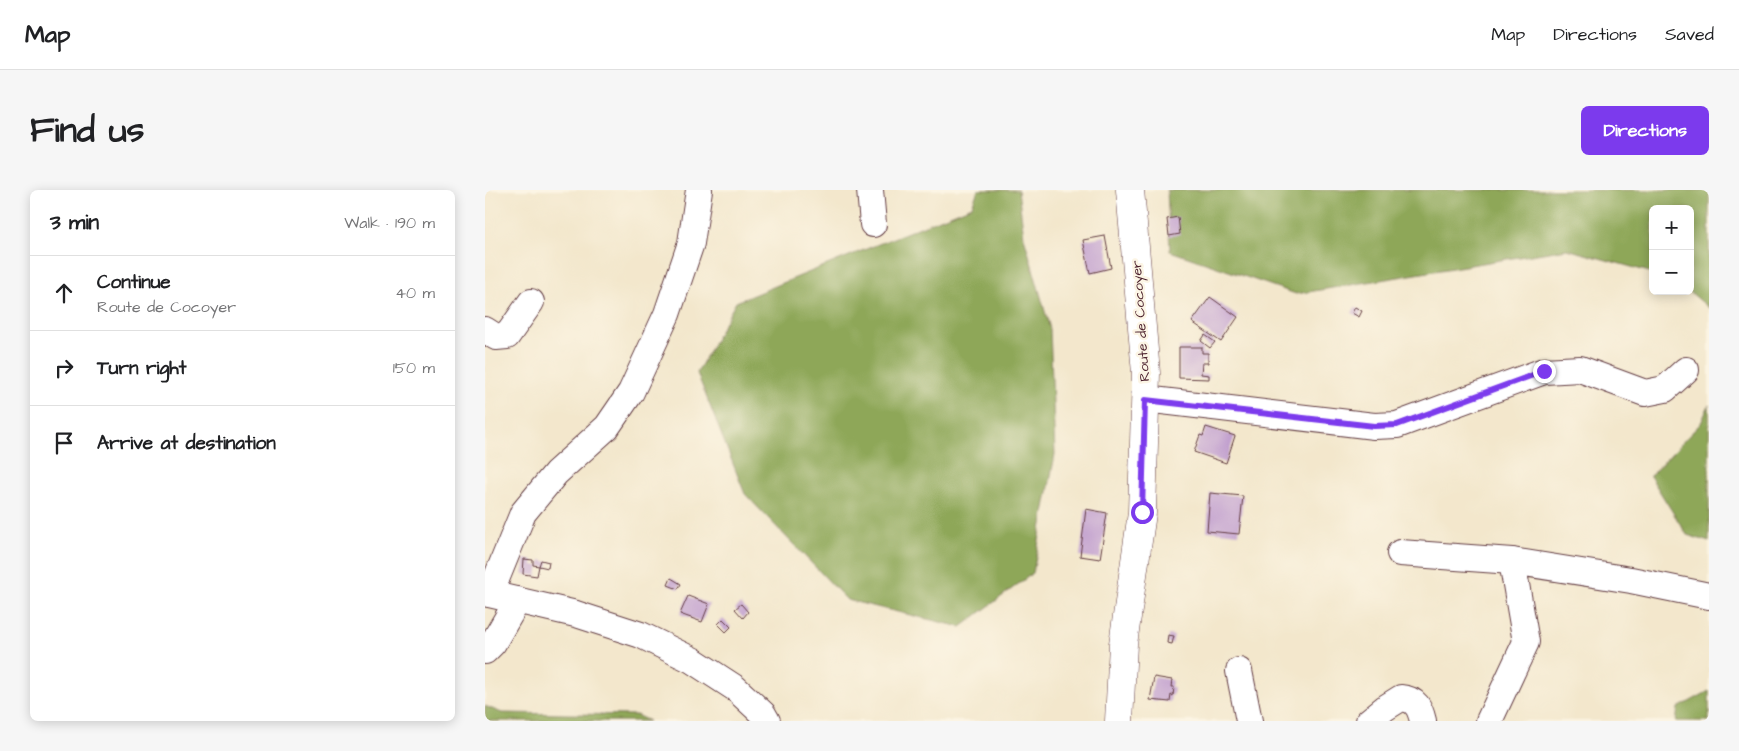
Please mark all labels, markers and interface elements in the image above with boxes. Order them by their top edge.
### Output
text: Map [25,18,70,52]
text: Map [1491,22,1525,47]
text: Directions [1553,22,1637,47]
text: Saved [1665,22,1714,47]
text: Find us [30,106,144,155]
button: Directions [1581,106,1709,155]
map controls [1649,205,1694,295]
button: + [1649,205,1694,250]
text: 3 min [50,208,99,237]
text: Walk · 190 m [344,212,435,234]
button: − [1649,250,1694,295]
street label: Route de Cocoyer [1127,259,1155,382]
text: Continue [97,269,171,296]
icon: ahead [50,279,78,307]
text: 40 m [395,282,435,304]
text: Route de Cocoyer [97,296,236,318]
icon: right [50,354,78,382]
text: Turn right [97,355,186,382]
text: 150 m [393,357,435,379]
route end [1533,360,1556,383]
icon: arrive [50,429,78,457]
text: Arrive at destination [97,430,276,457]
route start [1131,501,1154,524]

